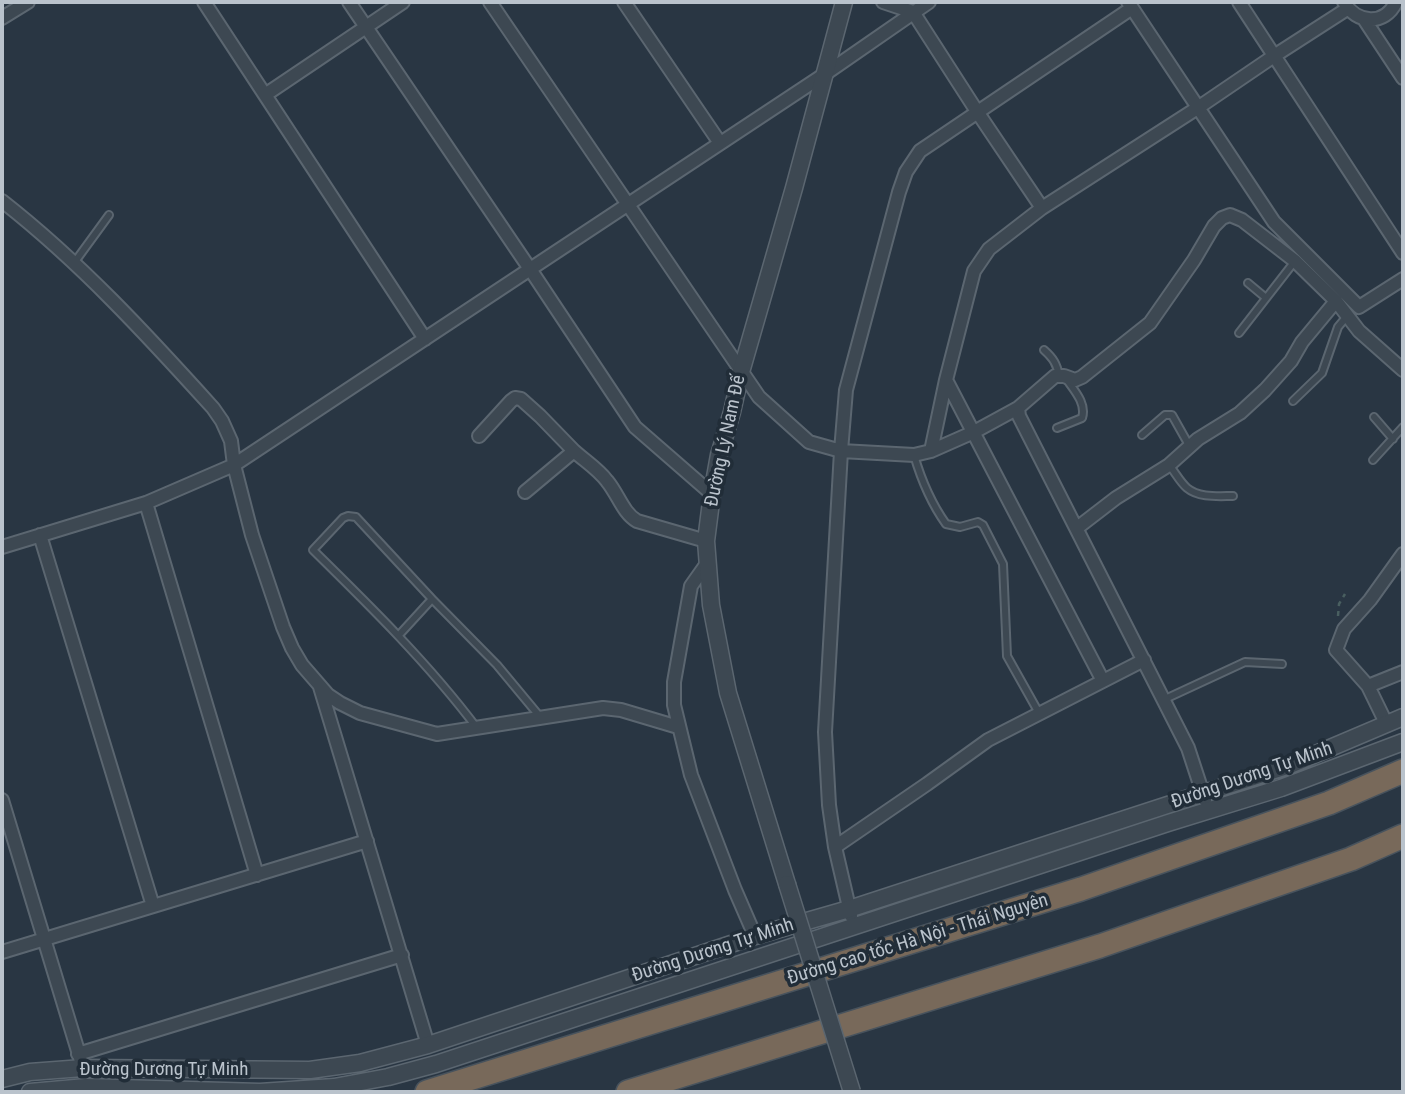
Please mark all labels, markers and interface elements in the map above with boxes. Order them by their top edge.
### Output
street label: Đường Lý Nam Đế [701,373,751,509]
street label: Đường Dương Tự Minh [1169,738,1335,814]
street label: Đường cao tốc Hà Nội - Thái Nguyên [785,889,1051,991]
street label: Đường Dương Tự Minh [629,914,797,988]
street label: Đường Dương Tự Minh [80,1059,248,1081]

